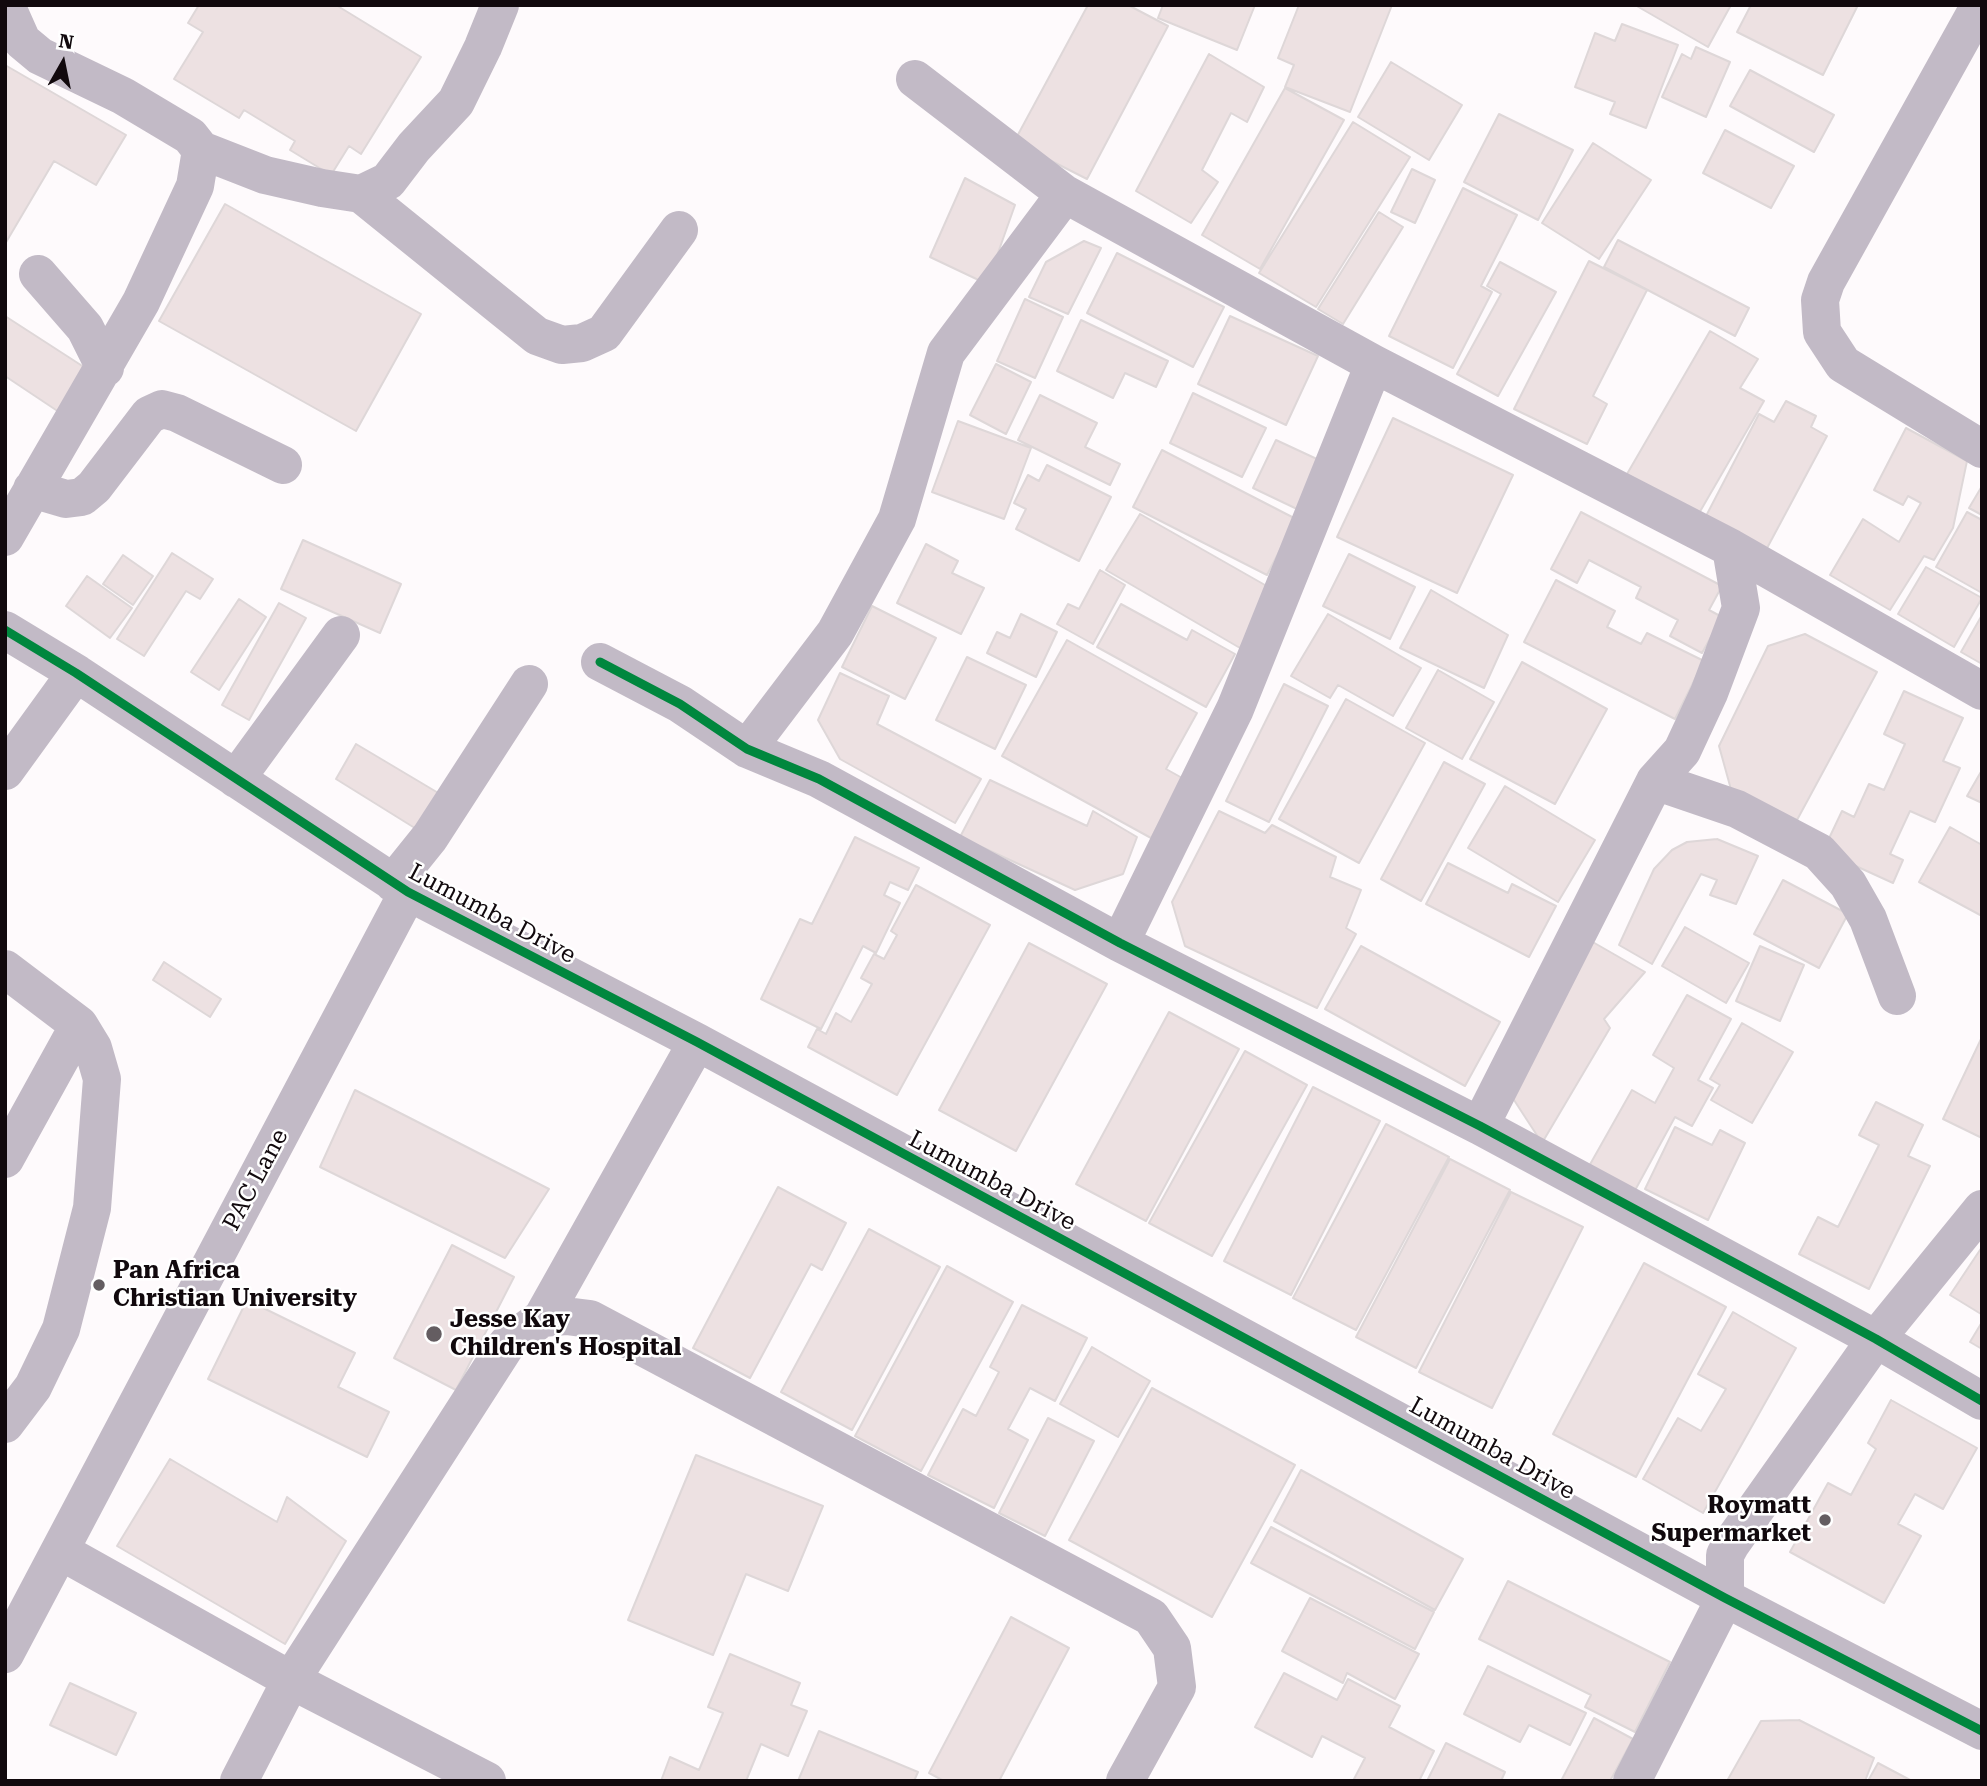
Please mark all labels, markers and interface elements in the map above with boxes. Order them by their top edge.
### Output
north arrow [28,28,98,98]
text: N [57,29,75,54]
street label: Lumumba Drive [404,858,580,970]
street label: PAC Lane [217,1124,295,1236]
street label: Lumumba Drive [904,1125,1080,1237]
place label: Pan Africa Christian University [113,1257,357,1313]
marker: Pan Africa Christian University [91,1277,107,1293]
place label: Jesse Kay Children's Hospital [450,1306,681,1362]
marker: Jesse Kay Children's Hospital [424,1324,444,1344]
street label: Lumumba Drive [1404,1392,1580,1506]
place label: Roymatt Supermarket [1651,1492,1811,1548]
marker: Roymatt Supermarket [1817,1512,1833,1528]

